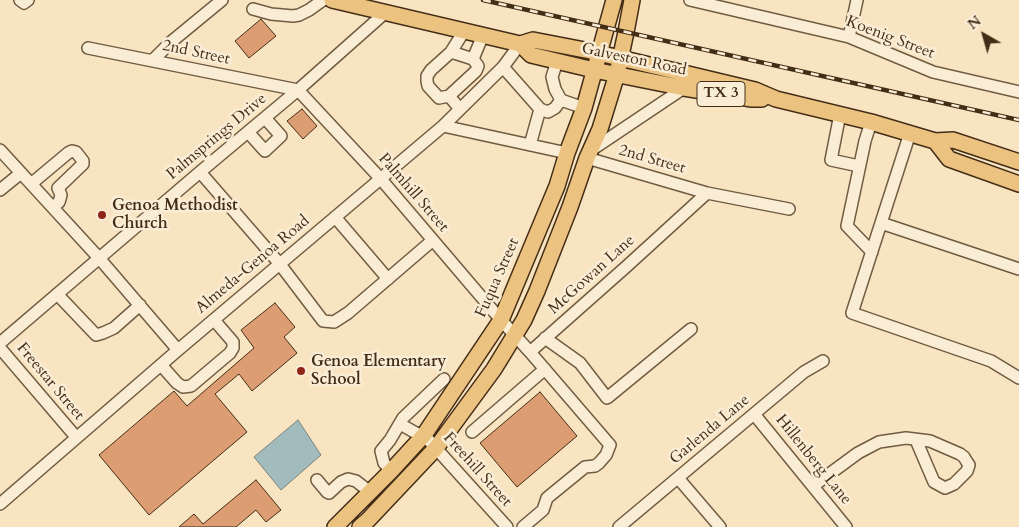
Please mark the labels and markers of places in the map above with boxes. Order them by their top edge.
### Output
place label: Genoa Methodist Church [112,196,238,234]
marker: Genoa Methodist Church [96,209,108,221]
place label: Genoa Elementary School [311,352,446,390]
marker: Genoa Elementary School [295,365,307,377]

